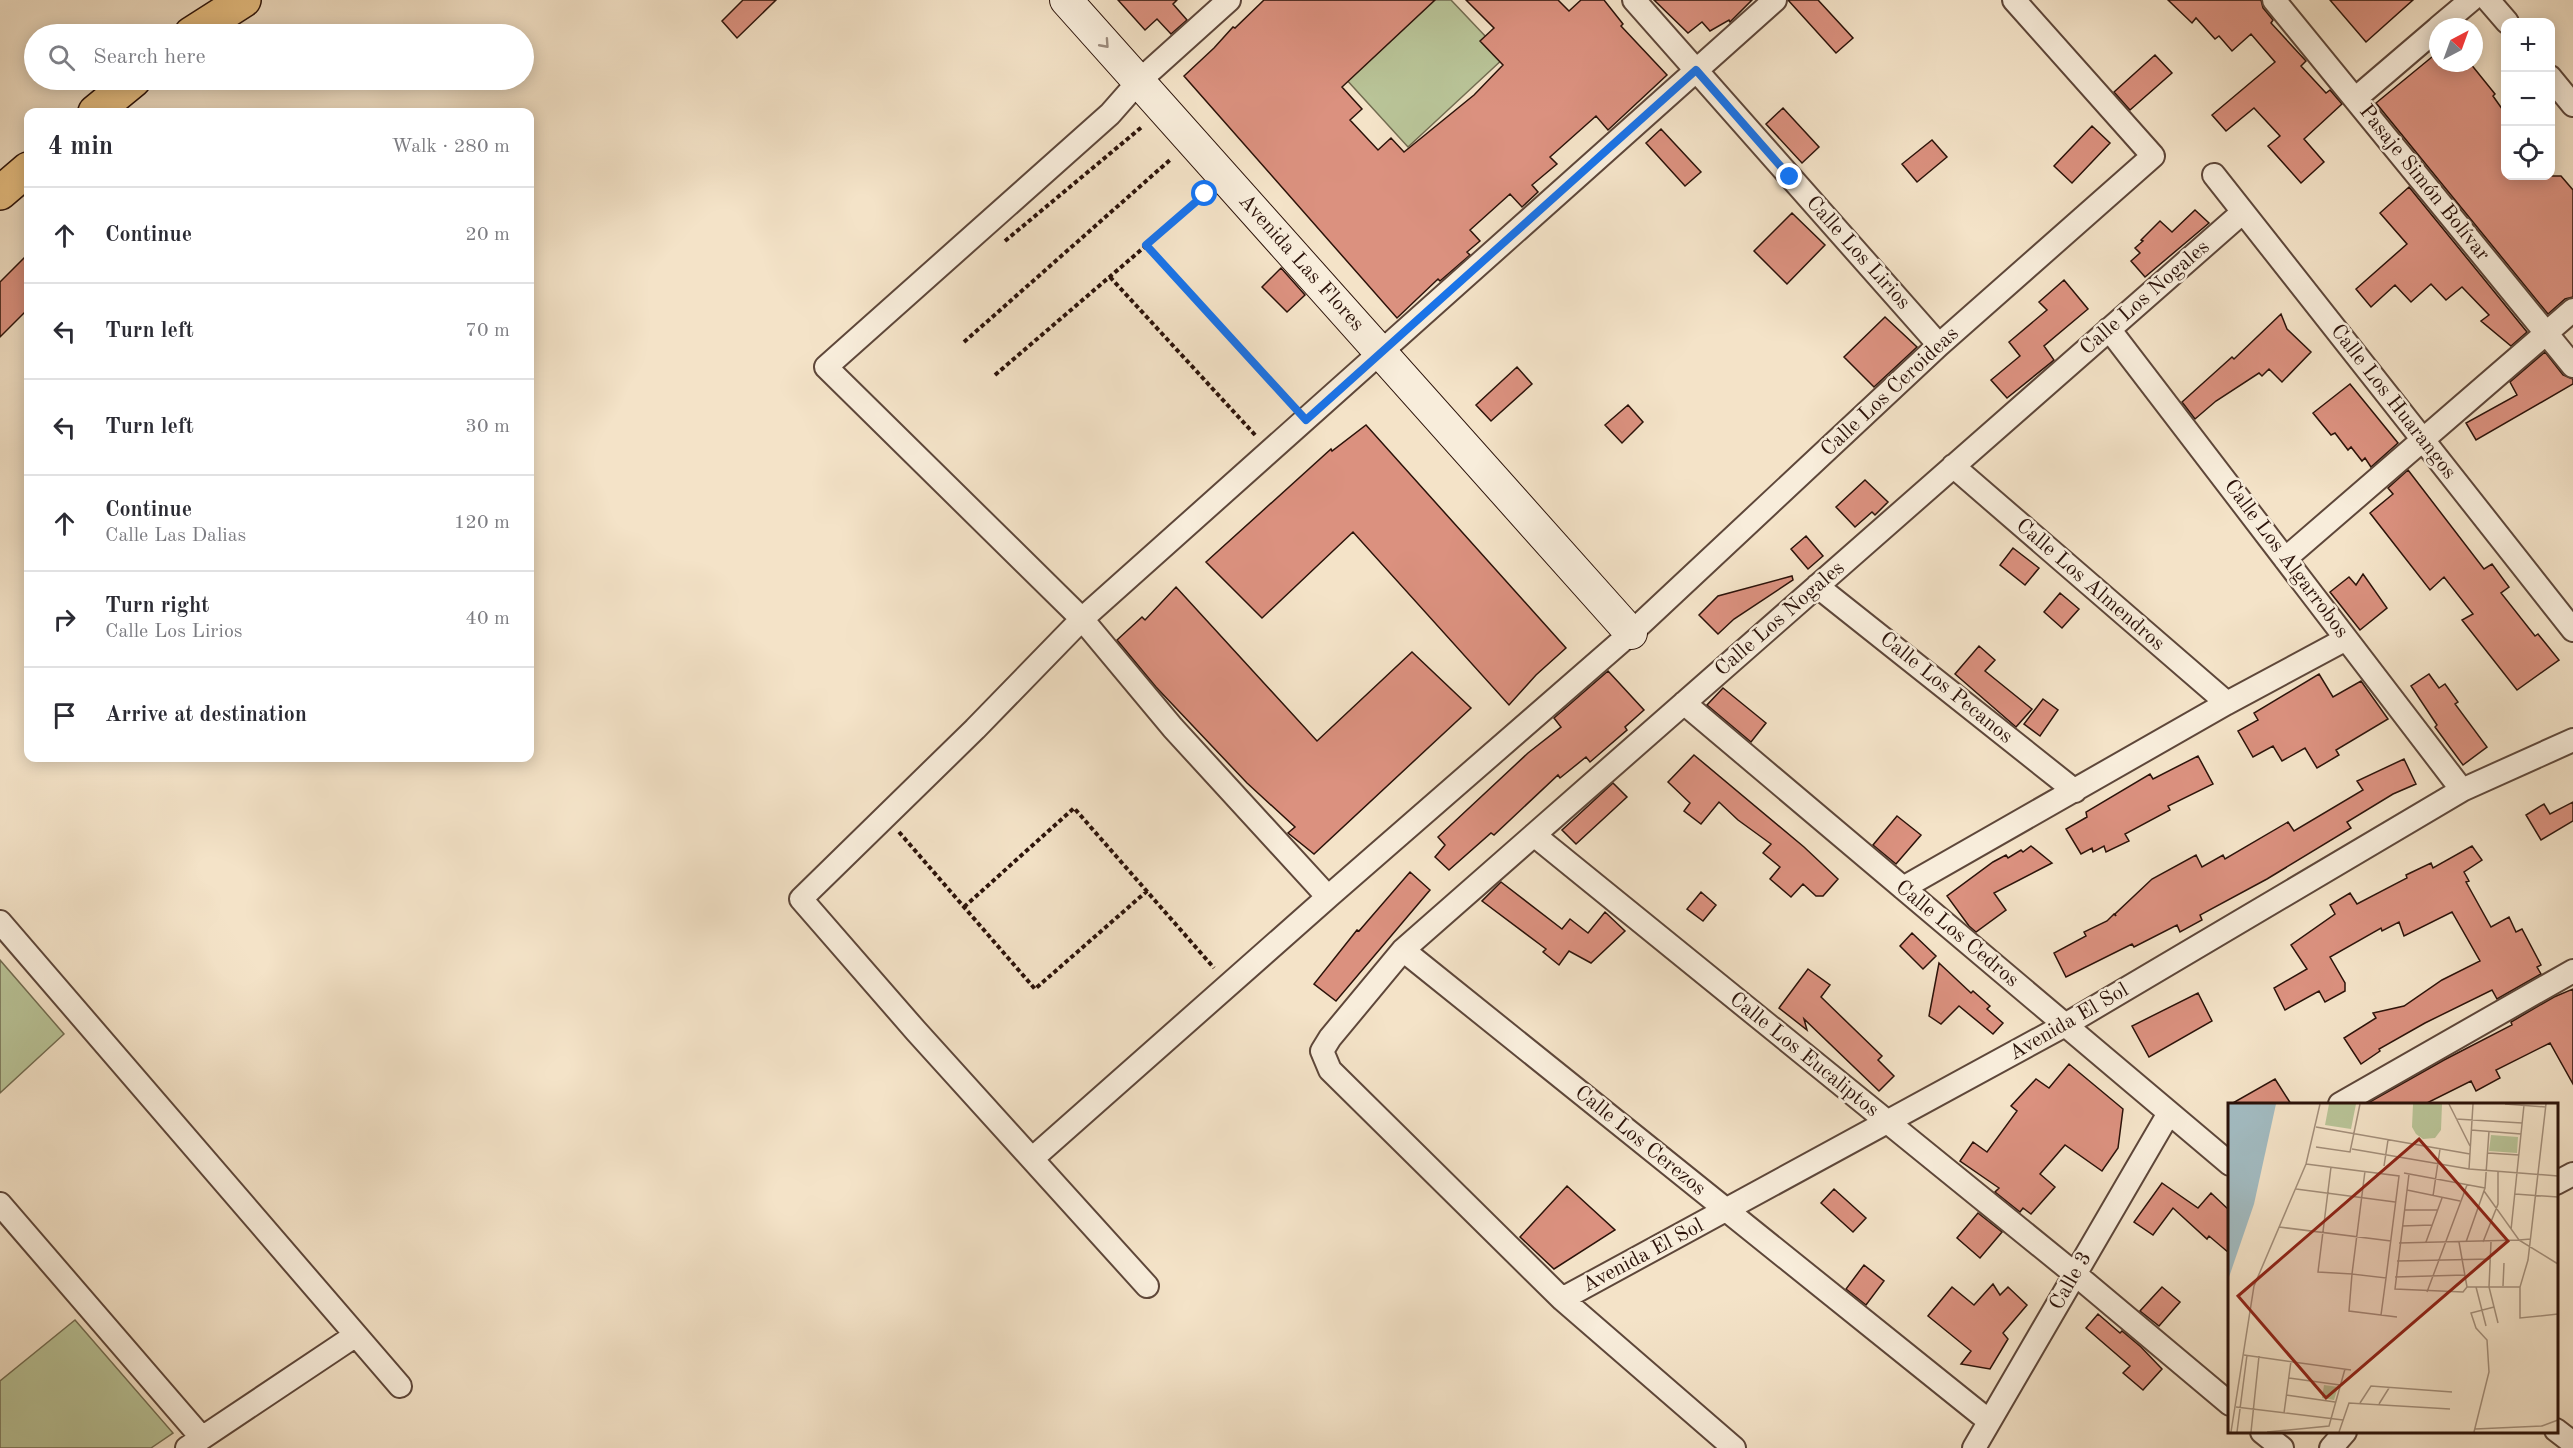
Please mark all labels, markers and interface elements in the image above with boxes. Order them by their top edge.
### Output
north arrow [2429,18,2483,72]
map controls [2501,18,2555,180]
button: + [2501,18,2555,72]
search box [24,24,534,90]
one-way arrow [1098,37,1109,48]
icon: search [45,41,78,74]
text: Search here [93,46,206,68]
button: − [2501,72,2555,126]
street label: Pasaje Simón Bolívar [2355,101,2493,265]
button: locate [2501,126,2555,180]
text: 4 min [48,134,113,160]
text: Walk · 280 m [391,137,510,157]
route end [1776,163,1802,189]
route start [1191,180,1217,206]
street label: Avenida Las Flores [1234,191,1368,335]
street label: Calle Los Lirios [1802,192,1914,314]
icon: ahead [48,219,81,252]
text: Continue [105,224,192,246]
text: 20 m [465,225,510,245]
street label: Calle Los Nogales [2076,236,2214,360]
icon: left [48,315,81,348]
text: Turn left [105,320,194,342]
text: 70 m [465,321,510,341]
street label: Calle Los Huarangos [2326,321,2460,483]
street label: Calle Los Ceroideas [1817,323,1963,461]
icon: left [48,411,81,444]
text: Turn left [105,416,194,438]
text: 30 m [465,417,510,437]
street label: Calle Los Algarrobos [2220,476,2352,642]
text: Continue [105,499,192,521]
icon: ahead [48,507,81,540]
text: 120 m [454,513,510,533]
street label: Calle Los Almendros [2012,515,2168,655]
text: Calle Las Dalias [105,526,246,546]
street label: Calle Los Nogales [1711,557,1849,681]
text: Turn right [105,595,209,617]
icon: right [48,603,81,636]
text: 40 m [465,609,510,629]
text: Calle Los Lirios [105,622,242,642]
street label: Calle Los Pecanos [1876,628,2016,748]
icon: arrive [48,699,81,732]
text: Arrive at destination [105,704,307,726]
street label: Calle Los Cedros [1891,877,2023,991]
street label: Avenida El Sol [2006,979,2132,1065]
street label: Calle Los Eucaliptos [1725,989,1883,1121]
street label: Calle Los Cerezos [1571,1082,1709,1200]
inset map [2228,1103,2558,1433]
street label: Avenida El Sol [1579,1215,1707,1297]
street label: Calle 3 [2046,1248,2096,1314]

